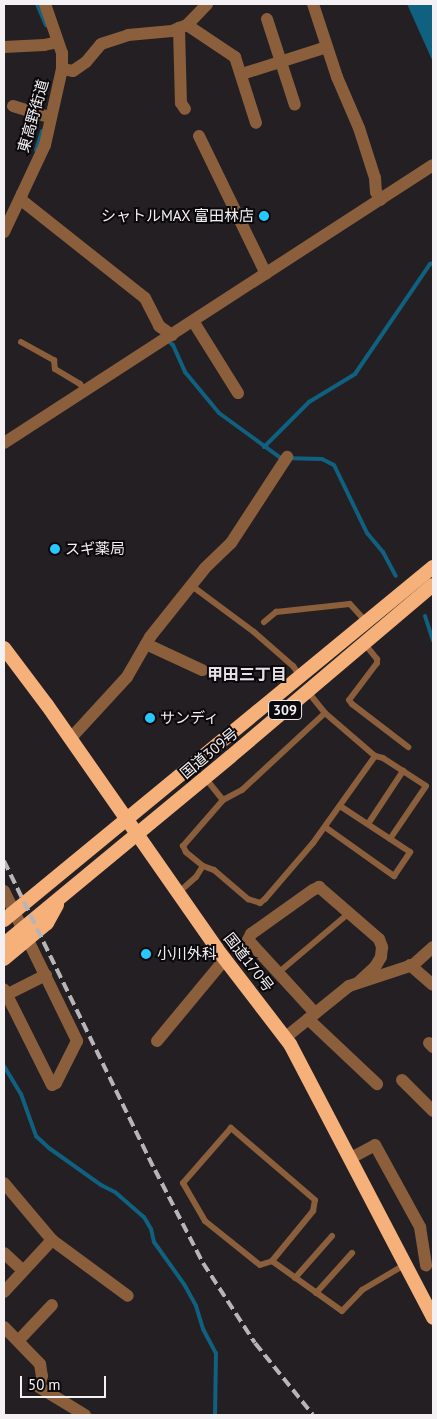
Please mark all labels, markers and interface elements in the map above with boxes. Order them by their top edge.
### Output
street label: 東高野街道 [14,77,52,155]
place label: シャトルMAX 富田林店 [101,207,254,225]
marker: シャトルMAX 富田林店 [258,210,270,222]
place label: スギ薬局 [65,540,125,558]
marker: スギ薬局 [49,543,61,555]
district label: 甲田三丁目 [207,664,287,684]
road number: 309 [268,698,302,722]
place label: サンディ [160,709,220,727]
marker: サンディ [144,712,156,724]
street label: 国道309号 [177,724,241,782]
street label: 国道170号 [221,929,277,995]
place label: 小川外科 [157,945,217,963]
marker: 小川外科 [139,947,153,961]
scale bar [22,1366,109,1398]
text: 50 m [28,1375,61,1394]

